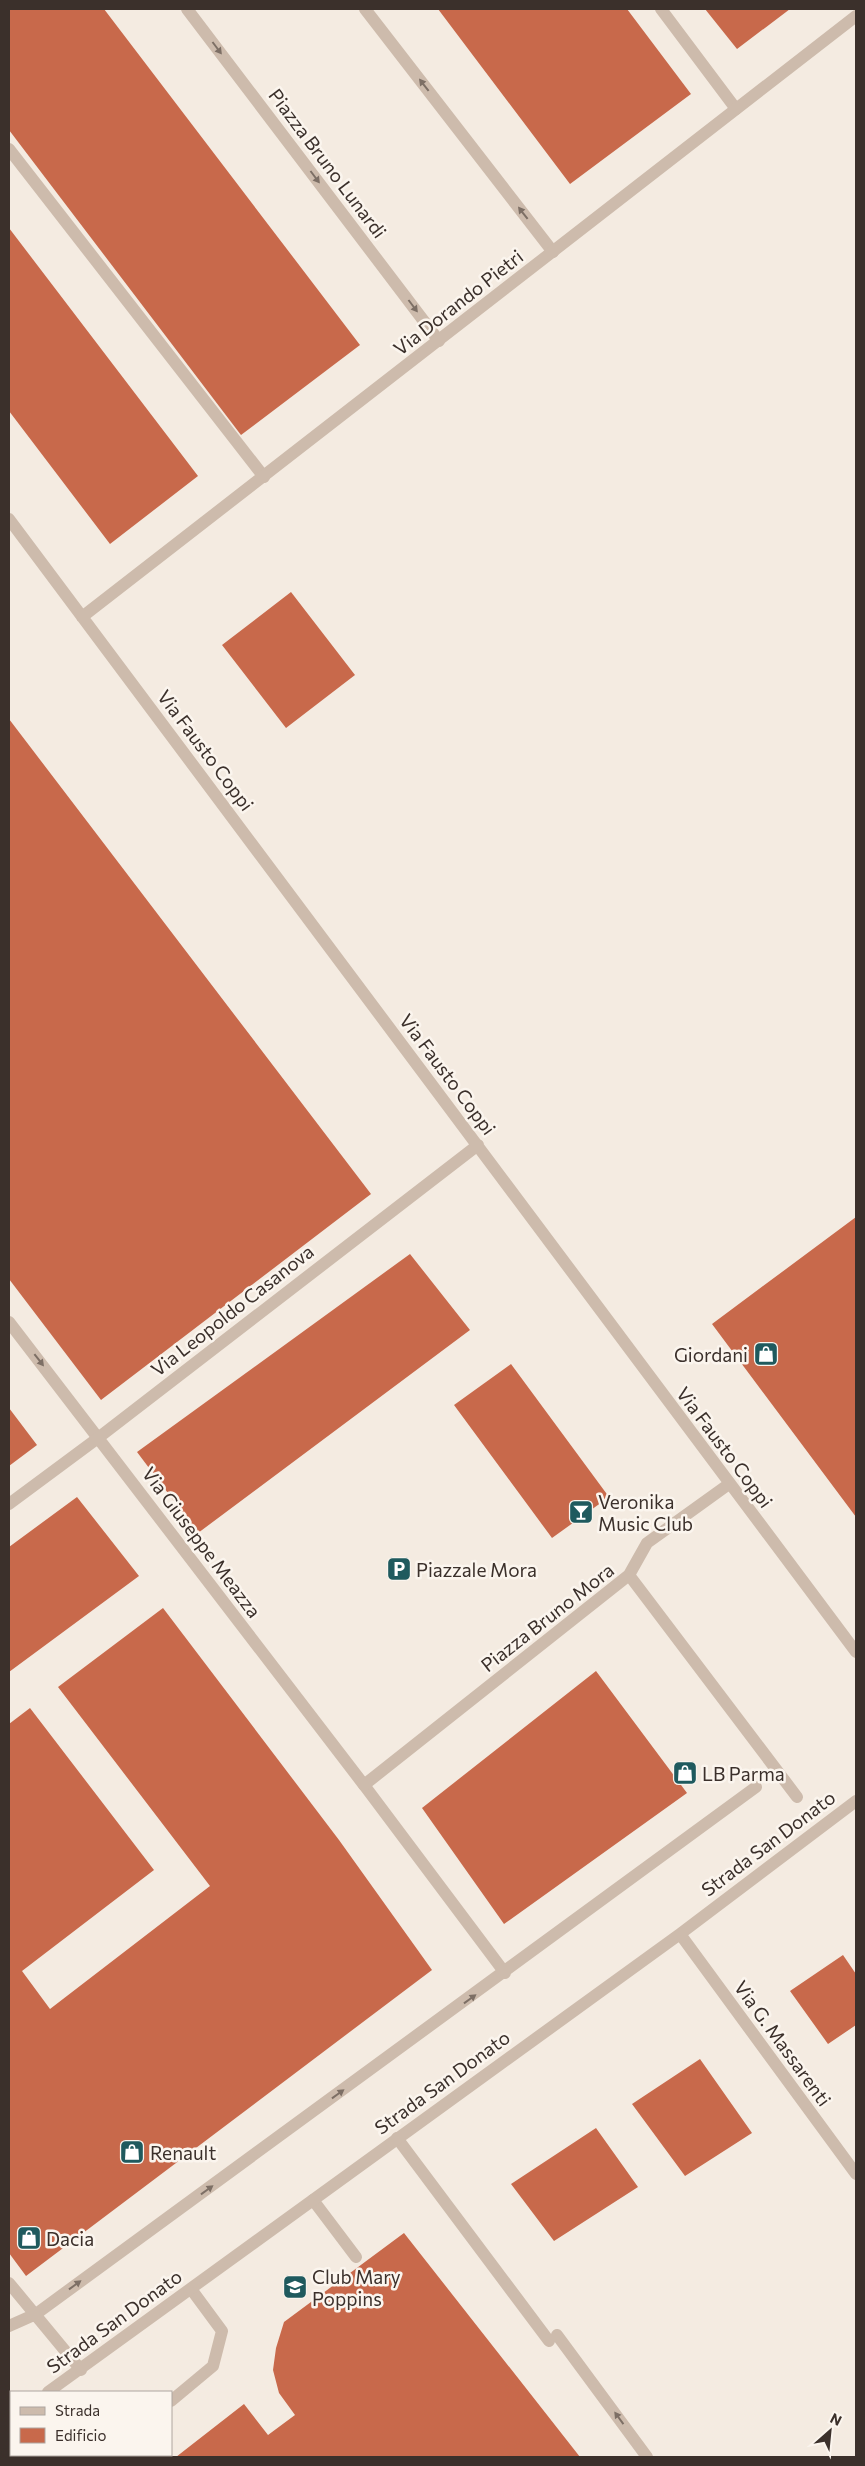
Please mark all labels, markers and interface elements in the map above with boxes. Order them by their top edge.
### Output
one-way arrow [211,41,222,54]
one-way arrow [419,78,429,92]
street label: Piazza Bruno Lunardi [264,84,392,242]
one-way arrow [310,170,320,184]
one-way arrow [518,207,529,220]
street label: Via Dorando Pietri [389,244,527,360]
one-way arrow [408,299,418,313]
street label: Via Fausto Coppi [153,685,259,815]
street label: Via Fausto Coppi [395,1009,501,1139]
street label: Via Leopoldo Casanova [146,1239,318,1381]
shop icon: Giordani [753,1341,779,1367]
place label: Giordani [674,1343,748,1366]
one-way arrow [33,1353,44,1366]
street label: Via Fausto Coppi [672,1382,778,1512]
street label: Via Giuseppe Meazza [138,1462,266,1622]
place label: Veronika Music Club [598,1490,693,1535]
bar icon: Veronika Music Club [568,1499,594,1525]
parking icon: Piazzale Mora [386,1556,412,1582]
place label: Piazzale Mora [416,1558,537,1581]
street label: Piazza Bruno Mora [476,1558,618,1676]
shop icon: LB Parma [672,1760,698,1786]
place label: LB Parma [702,1762,785,1785]
street label: Strada San Donato [697,1785,839,1901]
street label: Via G. Massarenti [730,1976,836,2110]
one-way arrow [463,1993,476,2004]
street label: Strada San Donato [370,2025,514,2139]
one-way arrow [331,2089,345,2099]
shop icon: Renault [119,2139,145,2165]
place label: Renault [150,2141,216,2164]
one-way arrow [200,2185,214,2195]
shop icon: Dacia [16,2225,42,2251]
place label: Dacia [46,2227,94,2250]
street label: Strada San Donato [42,2264,186,2378]
place label: Club Mary Poppins [312,2265,401,2310]
school or university icon: Club Mary Poppins [282,2274,308,2300]
one-way arrow [69,2280,82,2290]
legend [10,2391,172,2456]
text: Strada [55,2401,100,2419]
north arrow [805,2406,855,2456]
text: N [828,2409,845,2429]
one-way arrow [613,2412,624,2425]
text: Edificio [55,2426,106,2444]

